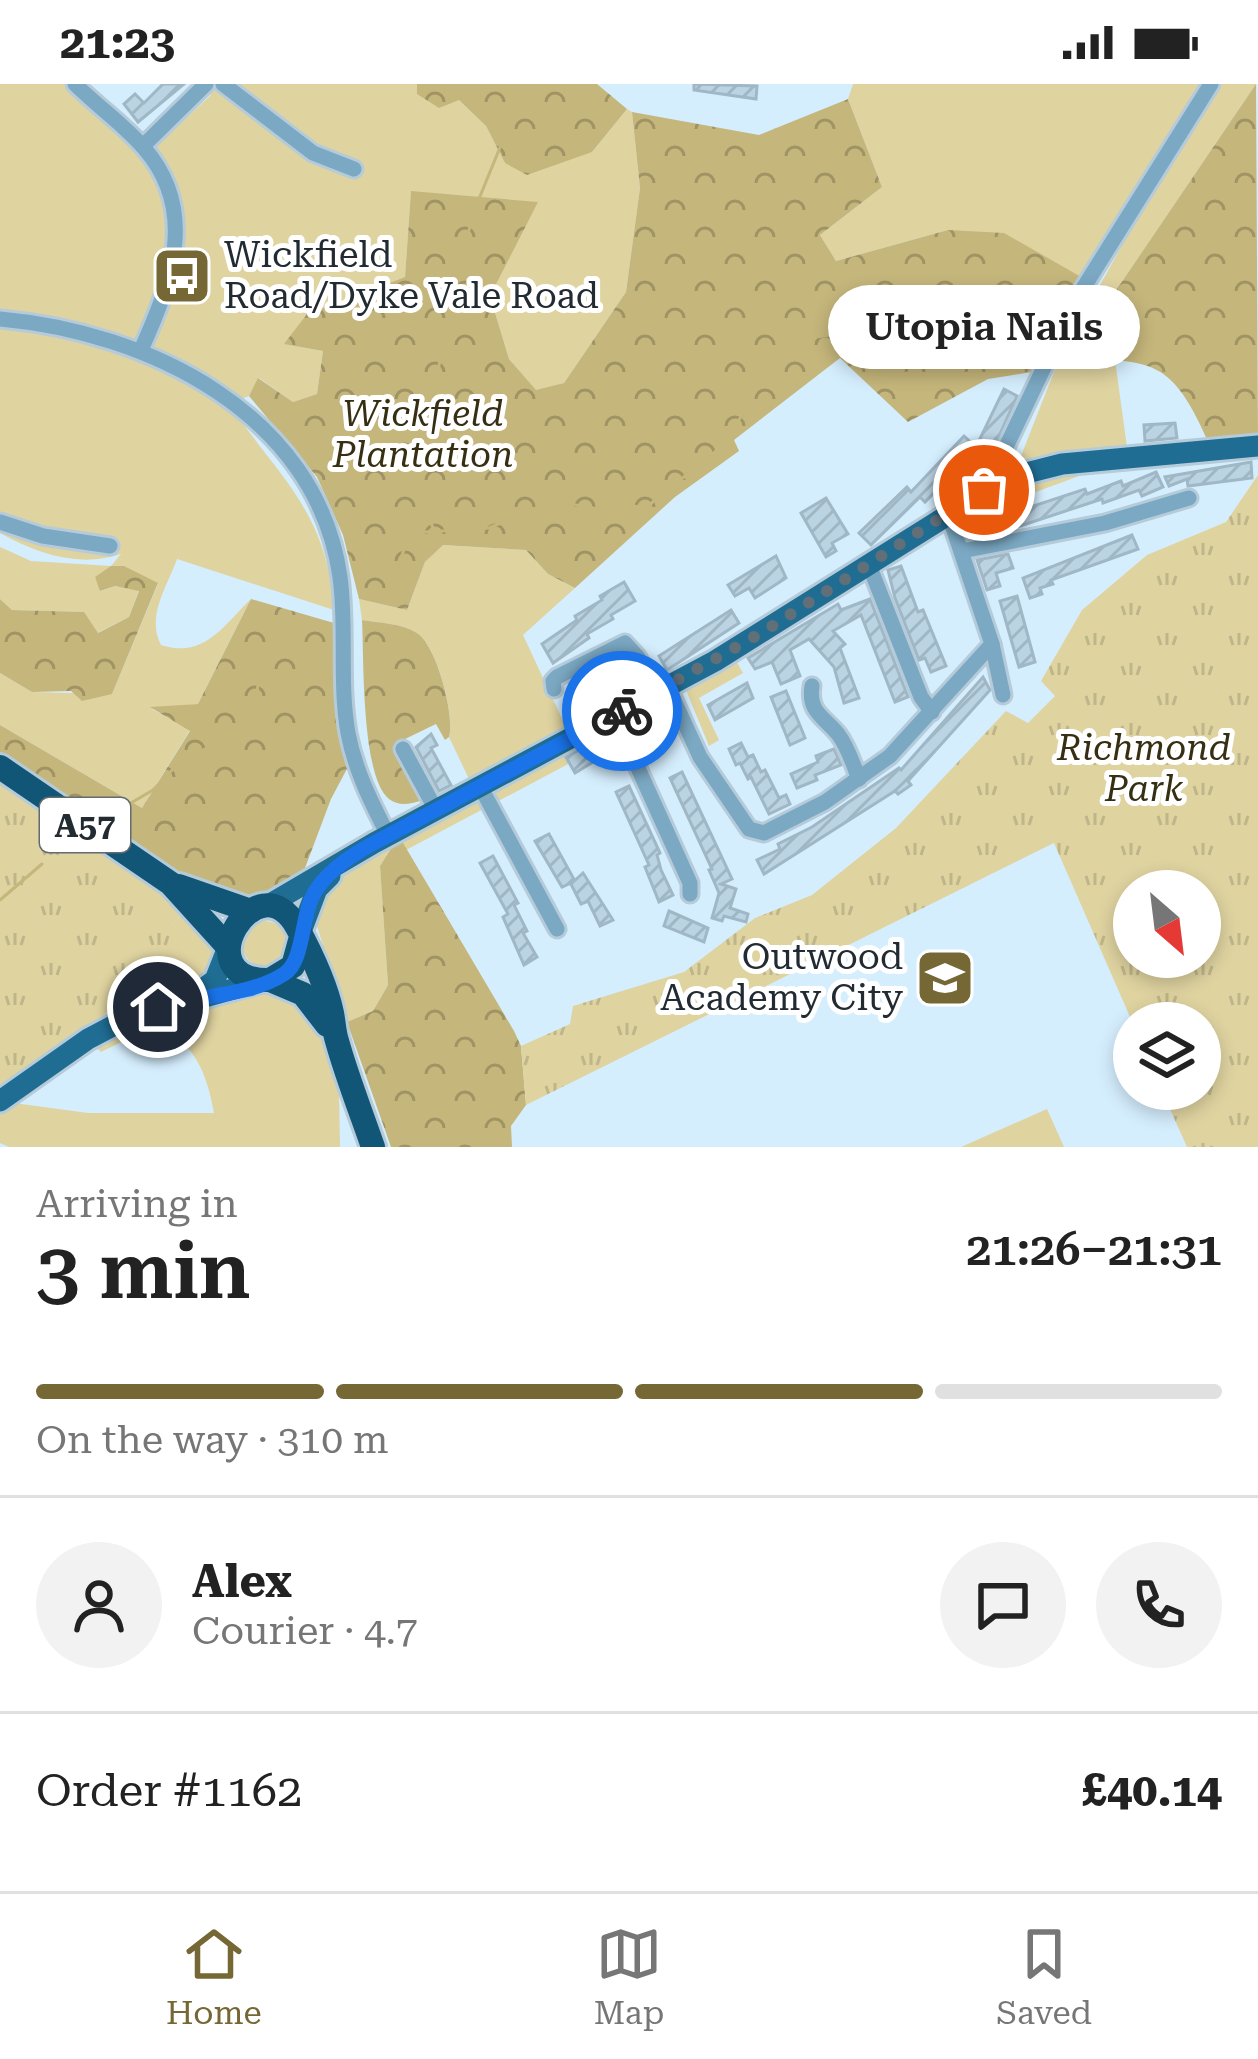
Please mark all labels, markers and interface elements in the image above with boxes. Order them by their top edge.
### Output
text: 21:23 [60,16,175,69]
place label: Wickfield Road/Dyke Vale Road [224,234,599,317]
bus stop icon: Wickfield Road/Dyke Vale Road [151,245,213,307]
callout: Utopia Nails [828,286,1140,370]
text: Utopia Nails [865,304,1103,350]
park label: Wickfield Plantation [332,393,513,476]
pin [933,439,1035,541]
icon: bag [951,457,1017,523]
courier [562,651,682,771]
icon: bike [589,678,655,744]
park label: Richmond Park [1056,727,1231,810]
road number: A57 [40,798,130,852]
north arrow [1113,870,1221,978]
map controls [1113,870,1221,1110]
place label: Outwood Academy City [660,936,904,1019]
school or university icon: Outwood Academy City [914,947,976,1009]
pin [107,956,209,1058]
icon: home [125,974,191,1040]
button: layers [1113,1002,1221,1110]
text: Arriving in [36,1181,238,1227]
text: 21:26–21:31 [966,1223,1222,1276]
text: 3 min [36,1226,251,1317]
text: On the way · 310 m [36,1417,388,1463]
button: person [36,1542,162,1668]
button: chat [940,1542,1066,1668]
button: phone [1096,1542,1222,1668]
text: Alex [192,1555,292,1608]
text: Courier · 4.7 [192,1608,418,1654]
text: Order #1162 [36,1764,302,1817]
text: £40.14 [1082,1764,1222,1817]
tab: Home [166,1921,262,2032]
tab: Map [594,1921,664,2032]
tab: Saved [996,1921,1092,2032]

